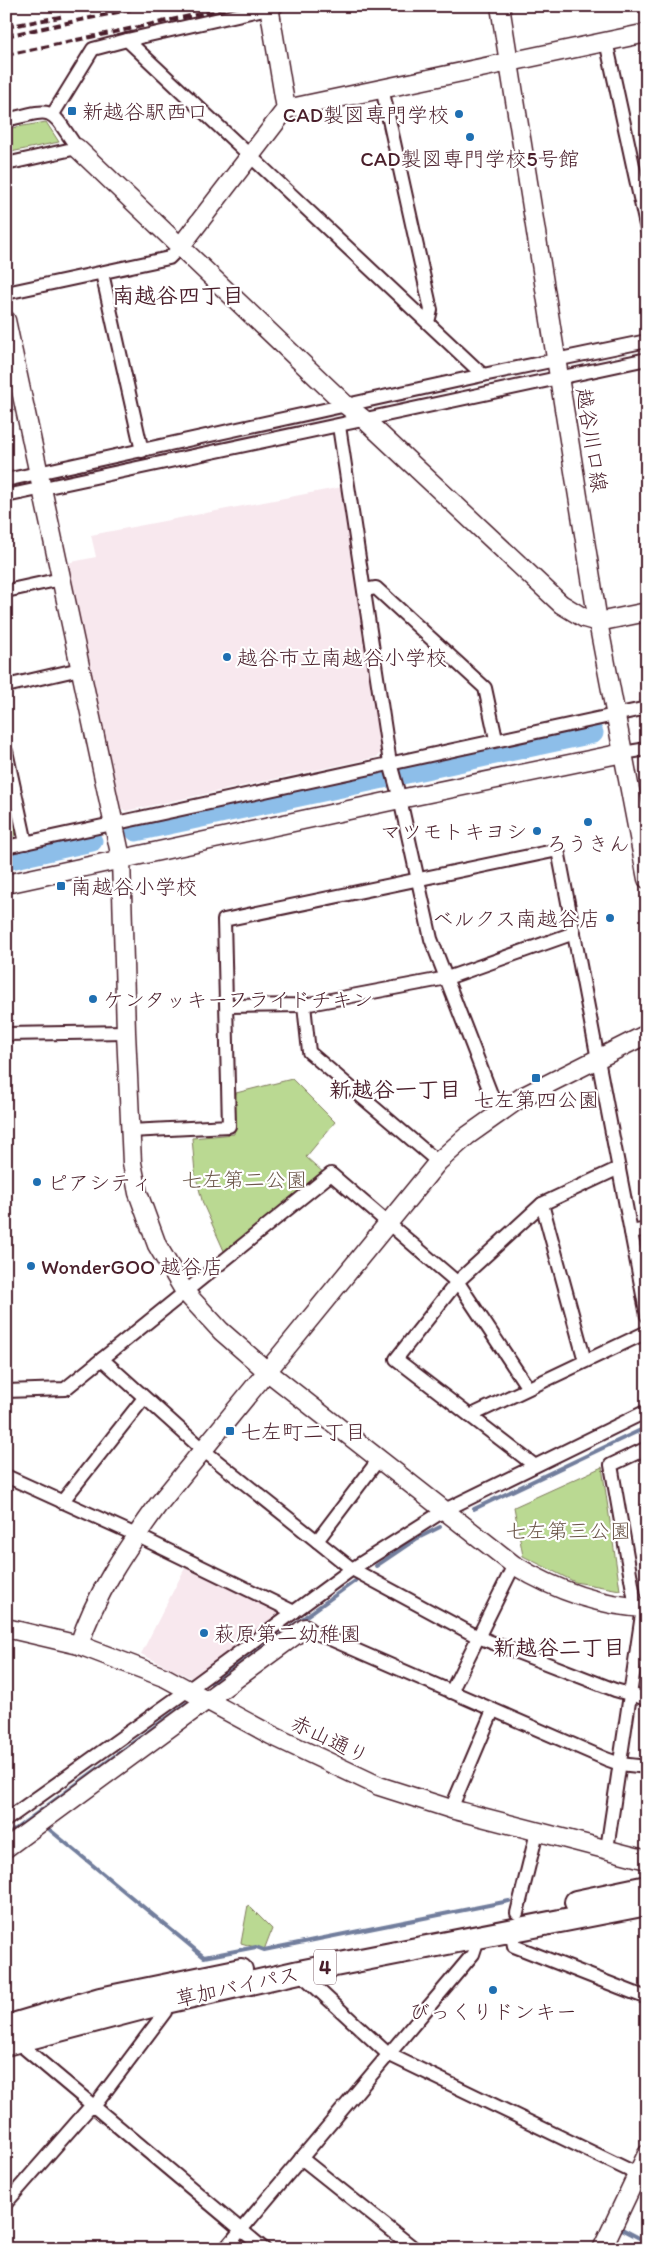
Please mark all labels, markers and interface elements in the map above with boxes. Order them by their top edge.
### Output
place label: 新越谷駅西口 [82,99,208,124]
place label: CAD製図専門学校 [283,102,449,127]
marker: 新越谷駅西口 [66,105,78,117]
marker: CAD製図専門学校 [453,108,465,120]
marker: CAD製図専門学校5号館 [464,131,476,143]
place label: CAD製図専門学校5号館 [360,146,580,171]
district label: 南越谷四丁目 [112,282,244,309]
street label: 越谷川口線 [571,386,613,494]
place label: 越谷市立南越谷小学校 [237,645,447,670]
marker: 越谷市立南越谷小学校 [221,651,233,663]
marker: ろうきん [582,816,594,828]
place label: マツモトキヨシ [380,819,527,844]
marker: マツモトキヨシ [531,825,543,837]
place label: ろうきん [546,831,630,856]
place label: 南越谷小学校 [71,874,197,899]
marker: 南越谷小学校 [55,880,67,892]
place label: ベルクス南越谷店 [432,906,600,931]
marker: ベルクス南越谷店 [604,912,616,924]
place label: ケンタッキーフライドチキン [103,987,373,1012]
marker: ケンタッキーフライドチキン [87,993,99,1005]
marker: 七左第四公園 [530,1072,542,1084]
district label: 新越谷一丁目 [329,1076,461,1103]
place label: 七左第四公園 [473,1087,599,1112]
park label: 七左第二公園 [181,1167,307,1192]
place label: ピアシティ [47,1170,152,1195]
marker: ピアシティ [31,1176,43,1188]
place label: WonderGOO 越谷店 [41,1254,223,1279]
marker: WonderGOO 越谷店 [25,1260,37,1272]
place label: 七左町二丁目 [240,1419,366,1444]
marker: 七左町二丁目 [224,1425,236,1437]
park label: 七左第三公園 [505,1518,631,1543]
place label: 萩原第二幼稚園 [214,1621,361,1646]
marker: 萩原第二幼稚園 [198,1627,210,1639]
district label: 新越谷二丁目 [493,1634,625,1661]
street label: 赤山通り [287,1709,373,1769]
road number: 4 [314,1950,336,1984]
street label: 草加バイパス [173,1961,301,2011]
marker: びっくりドンキー [487,1984,499,1996]
place label: びっくりドンキー [409,1999,577,2024]

